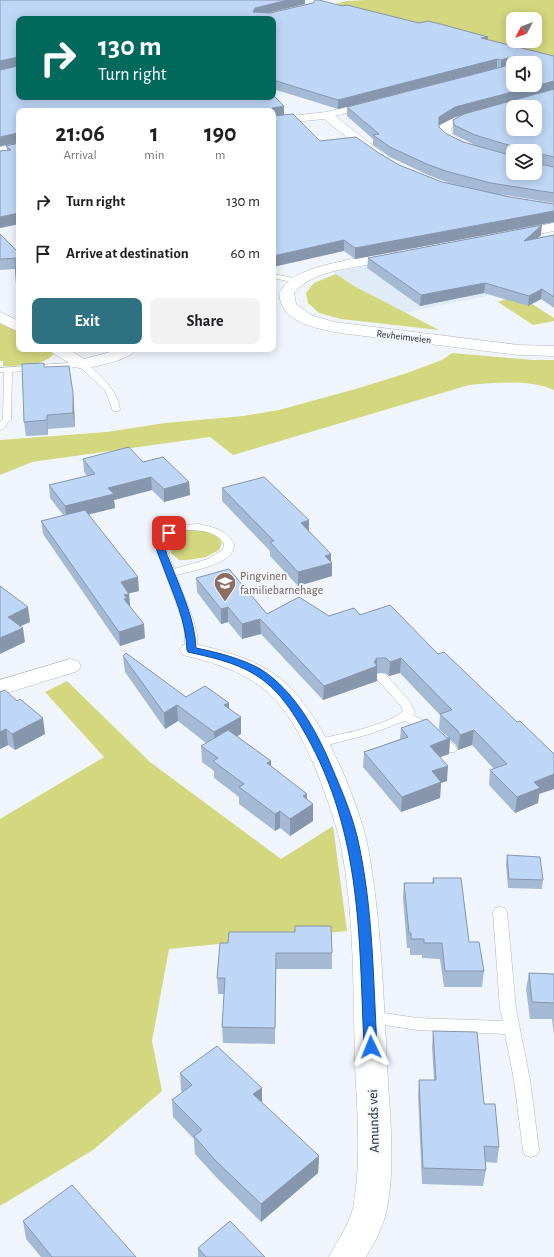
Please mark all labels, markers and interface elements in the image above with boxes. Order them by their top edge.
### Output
north arrow [506,12,542,48]
map controls [506,12,542,180]
icon: right [32,32,84,84]
text: 130 m [98,33,162,61]
button: sound [506,56,542,92]
text: Turn right [98,66,167,84]
button: search [506,100,542,136]
text: 21:06 [55,122,105,146]
text: 1 [150,122,159,146]
text: 190 [204,122,237,146]
button: layers [506,144,542,180]
text: Arrival [63,149,97,162]
text: min [144,149,165,162]
text: m [215,149,225,162]
icon: right [32,191,54,213]
text: Turn right [66,194,125,209]
text: 130 m [226,194,260,209]
icon: arrive [32,243,54,265]
text: Arrive at destination [66,246,189,261]
text: 60 m [231,246,260,261]
button: Exit [32,298,142,344]
button: Share [150,298,260,344]
street label: Revheimveien [376,329,432,345]
pin [152,516,186,550]
icon: arrive [158,522,180,544]
school or university icon: Pingvinen familiebarnehage [212,570,238,603]
place label: Pingvinen familiebarnehage [240,570,323,596]
position arrow [350,1026,392,1068]
street label: Amunds vei [366,1089,382,1153]

